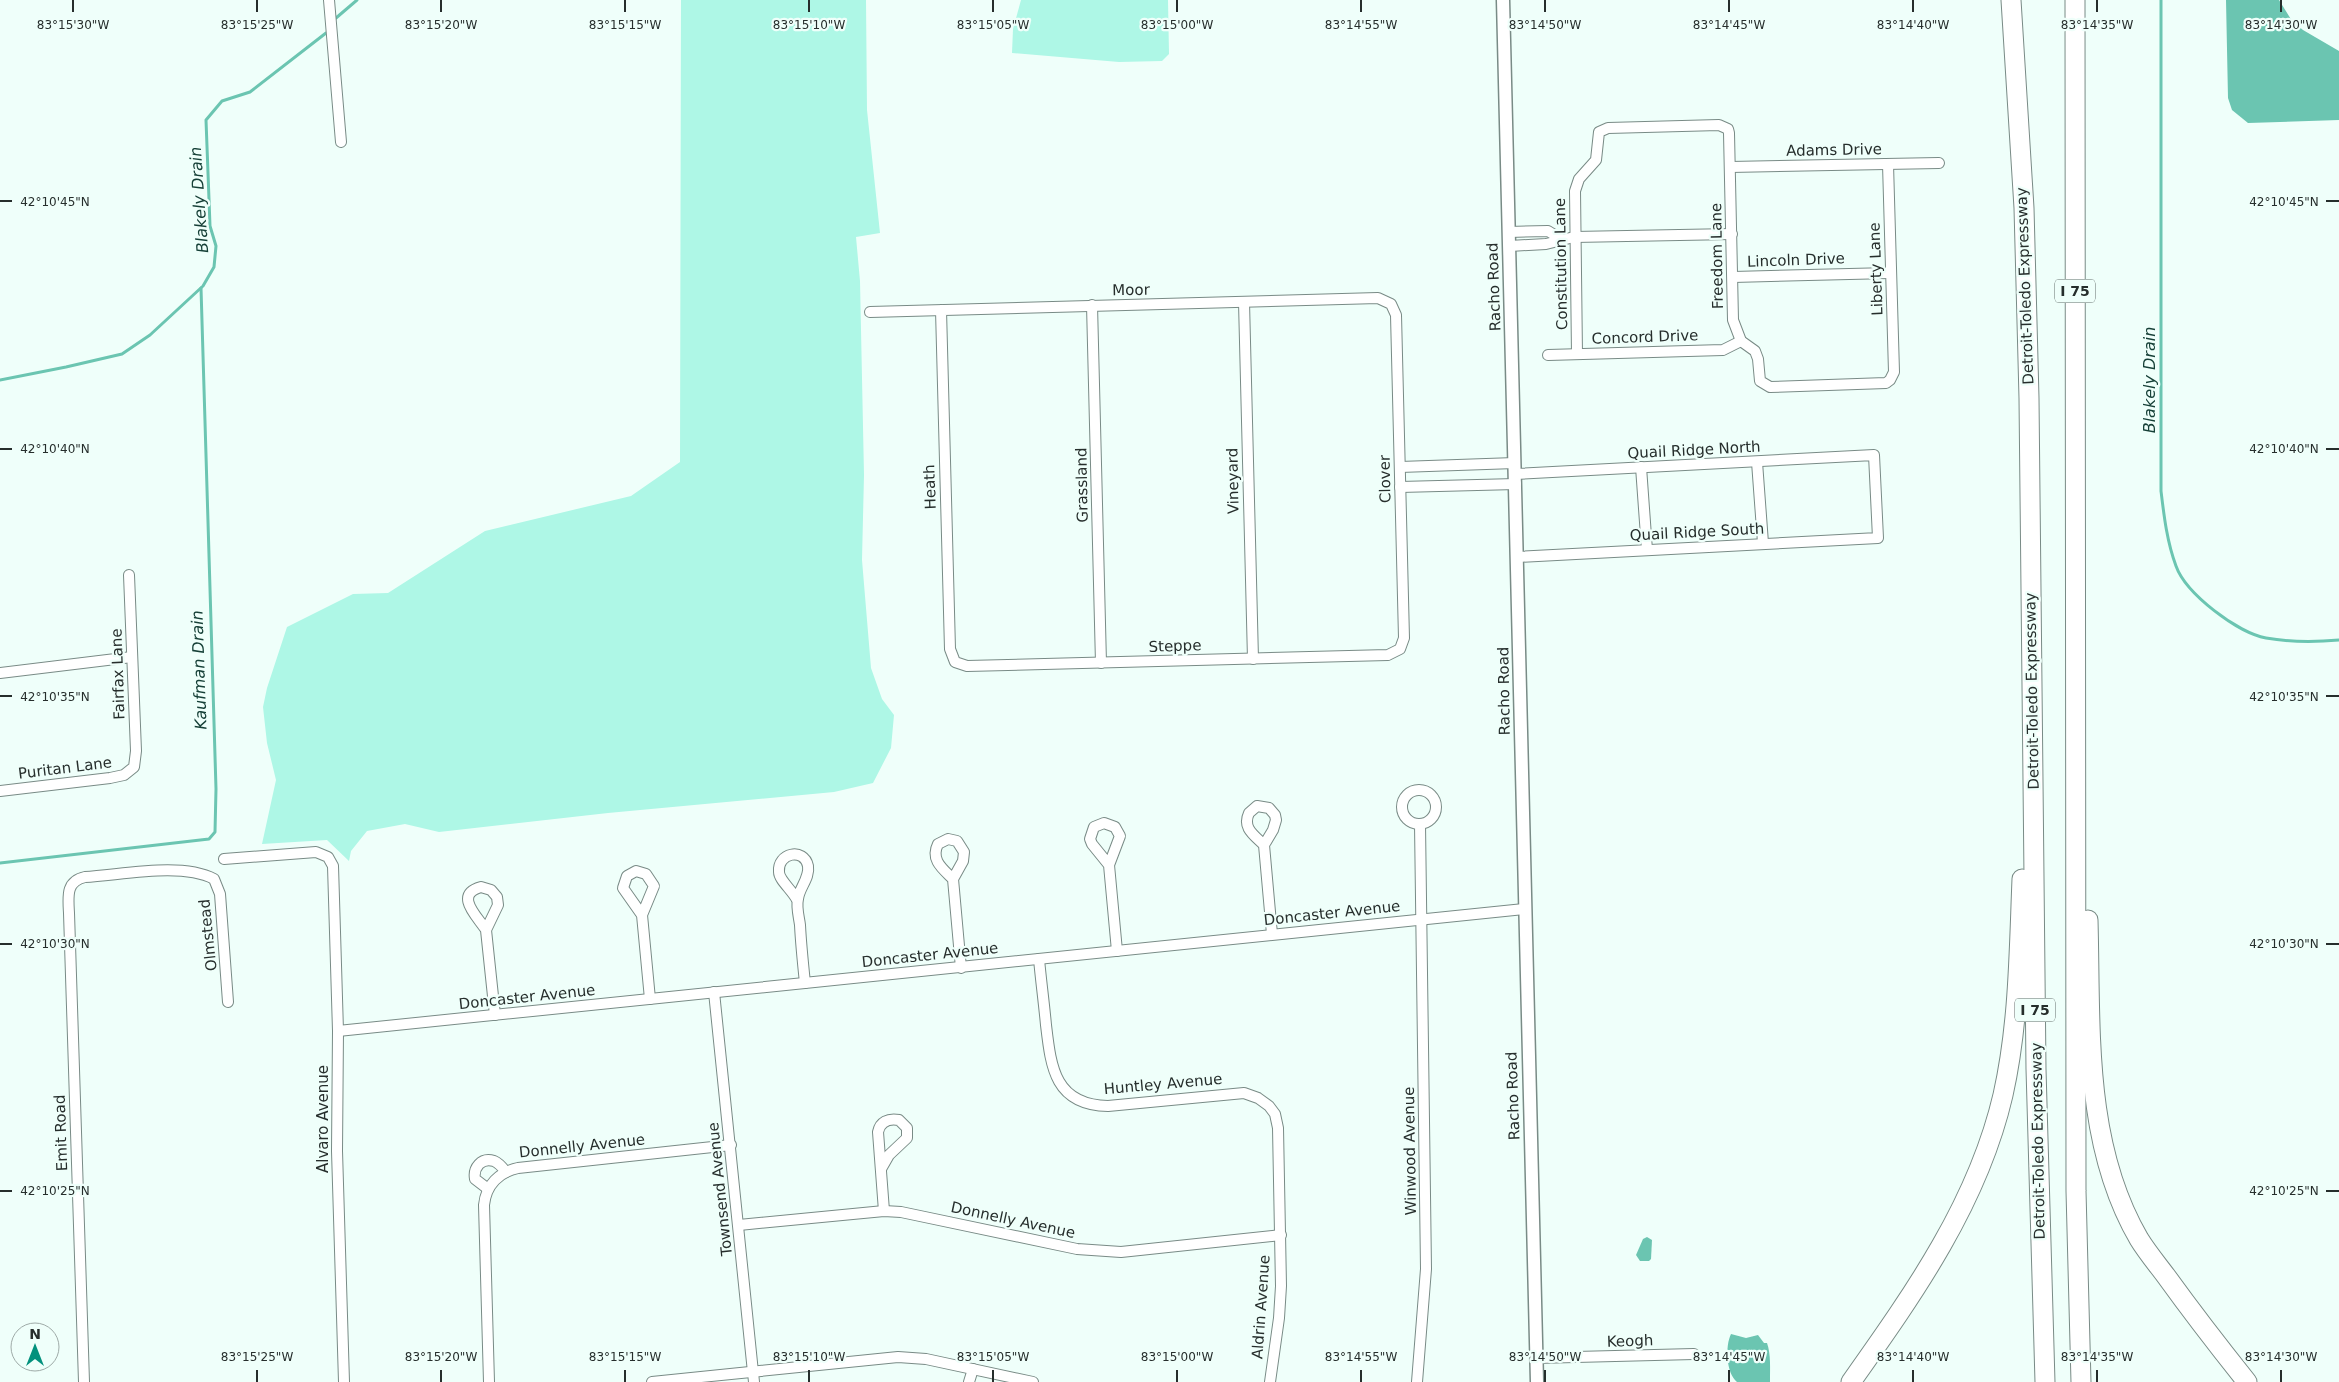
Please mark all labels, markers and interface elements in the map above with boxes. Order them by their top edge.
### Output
text: 83°15'30"W [37,18,109,32]
text: 83°15'25"W [221,18,293,32]
text: 83°15'20"W [405,18,477,32]
text: 83°15'15"W [589,18,661,32]
text: 83°15'10"W [773,18,845,32]
text: 83°15'05"W [957,18,1029,32]
text: 83°15'00"W [1141,18,1213,32]
text: 83°14'55"W [1325,18,1397,32]
text: 83°14'50"W [1509,18,1581,32]
text: 83°14'45"W [1693,18,1765,32]
text: 83°14'40"W [1877,18,1949,32]
text: 83°14'35"W [2061,18,2133,32]
text: 83°14'30"W [2245,18,2317,32]
street label: Adams Drive [1786,140,1882,160]
water label: Blakely Drain [186,146,212,254]
street label: Detroit-Toledo Expressway [2013,187,2037,385]
text: 42°10'45"N [20,195,90,209]
text: 42°10'45"N [2249,195,2319,209]
street label: Constitution Lane [1551,198,1571,330]
street label: Freedom Lane [1707,203,1727,309]
street label: Liberty Lane [1865,222,1887,316]
street label: Racho Road [1483,242,1505,332]
street label: Lincoln Drive [1747,249,1845,271]
road number: I 75 [2055,280,2095,302]
street label: Moor [1112,281,1151,299]
street label: Concord Drive [1591,326,1699,348]
water label: Blakely Drain [2140,327,2159,433]
street label: Quail Ridge North [1627,438,1761,462]
text: 42°10'40"N [20,442,90,456]
text: 42°10'40"N [2249,442,2319,456]
street label: Grassland [1072,447,1092,523]
street label: Vineyard [1223,448,1243,514]
street label: Clover [1376,454,1394,503]
street label: Heath [920,464,940,510]
street label: Quail Ridge South [1629,519,1765,545]
street label: Detroit-Toledo Expressway [2021,592,2043,790]
water label: Kaufman Drain [187,610,211,730]
street label: Fairfax Lane [107,628,129,720]
street label: Steppe [1148,636,1202,656]
street label: Racho Road [1494,647,1514,735]
text: 42°10'35"N [20,690,90,704]
text: 42°10'35"N [2249,690,2319,704]
street label: Puritan Lane [17,753,113,783]
street label: Doncaster Avenue [1263,897,1401,929]
street label: Olmstead [195,898,221,972]
text: 42°10'30"N [20,937,90,951]
text: 42°10'30"N [2249,937,2319,951]
street label: Doncaster Avenue [861,939,999,971]
street label: Doncaster Avenue [458,981,596,1013]
road number: I 75 [2015,998,2055,1022]
street label: Detroit-Toledo Expressway [2027,1042,2049,1240]
street label: Racho Road [1502,1051,1524,1141]
street label: Alvaro Avenue [314,1065,332,1173]
street label: Huntley Avenue [1103,1070,1223,1098]
street label: Winwood Avenue [1400,1086,1420,1216]
street label: Emit Road [51,1094,71,1172]
street label: Townsend Avenue [704,1121,736,1258]
street label: Donnelly Avenue [518,1130,646,1162]
text: 42°10'25"N [20,1184,90,1198]
text: 42°10'25"N [2249,1184,2319,1198]
street label: Donnelly Avenue [949,1198,1077,1242]
street label: Aldrin Avenue [1248,1254,1274,1360]
north arrow [10,1322,60,1372]
text: N [29,1326,41,1342]
street label: Keogh [1606,1331,1654,1351]
text: 83°15'25"W [221,1350,293,1364]
text: 83°15'20"W [405,1350,477,1364]
text: 83°15'15"W [589,1350,661,1364]
text: 83°15'10"W [773,1350,845,1364]
text: 83°15'05"W [957,1350,1029,1364]
text: 83°15'00"W [1141,1350,1213,1364]
text: 83°14'55"W [1325,1350,1397,1364]
text: 83°14'50"W [1509,1350,1581,1364]
text: 83°14'45"W [1693,1350,1765,1364]
text: 83°14'40"W [1877,1350,1949,1364]
text: 83°14'35"W [2061,1350,2133,1364]
text: 83°14'30"W [2245,1350,2317,1364]

